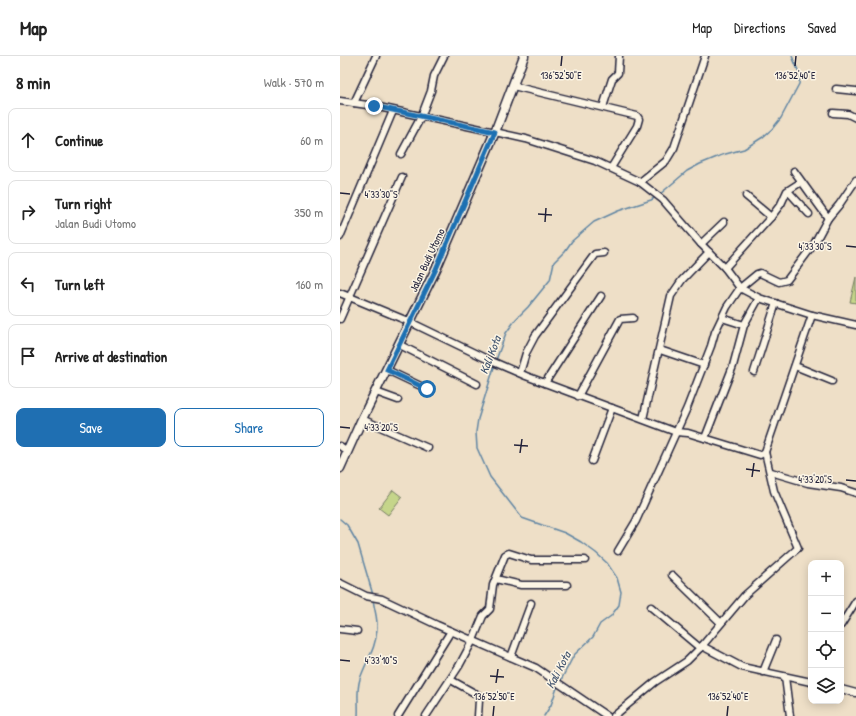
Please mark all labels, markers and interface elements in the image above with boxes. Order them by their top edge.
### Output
text: Map [20,15,47,41]
text: Map [692,18,712,37]
text: Directions [734,18,785,37]
text: Saved [807,18,836,37]
text: 136°52'50"E [540,69,582,82]
text: 136°52'40"E [775,69,816,82]
text: 8 min [16,71,50,94]
text: Walk · 570 m [264,73,324,91]
route end [365,97,383,115]
icon: ahead [17,129,39,151]
text: Continue [55,130,103,151]
text: 60 m [300,131,323,149]
text: 4°33'30"S [364,188,398,201]
text: Turn right [55,193,111,214]
icon: right [17,201,39,223]
text: 350 m [294,203,323,221]
text: Jalan Budi Utomo [55,214,136,232]
street label: Jalan Budi Utomo [406,225,448,294]
text: 4°33'30"S [798,240,832,253]
icon: left [17,273,39,295]
text: Turn left [55,274,105,295]
text: 160 m [295,275,323,293]
water label: Kali Kota [475,332,505,377]
icon: arrive [17,345,39,367]
text: Arrive at destination [55,346,167,367]
route start [418,380,436,398]
button: Save [16,408,166,447]
button: Share [174,408,324,447]
text: 4°33'20"S [364,421,398,434]
text: 4°33'20"S [798,473,832,486]
map controls [808,560,844,704]
button: + [808,560,844,596]
button: − [808,596,844,632]
button: locate [808,632,844,668]
water label: Kali Kota [541,647,575,691]
text: 4°33'10"S [365,654,398,667]
button: layers [808,668,844,704]
text: 136°52'50"E [473,690,515,703]
text: 136°52'40"E [708,690,749,703]

